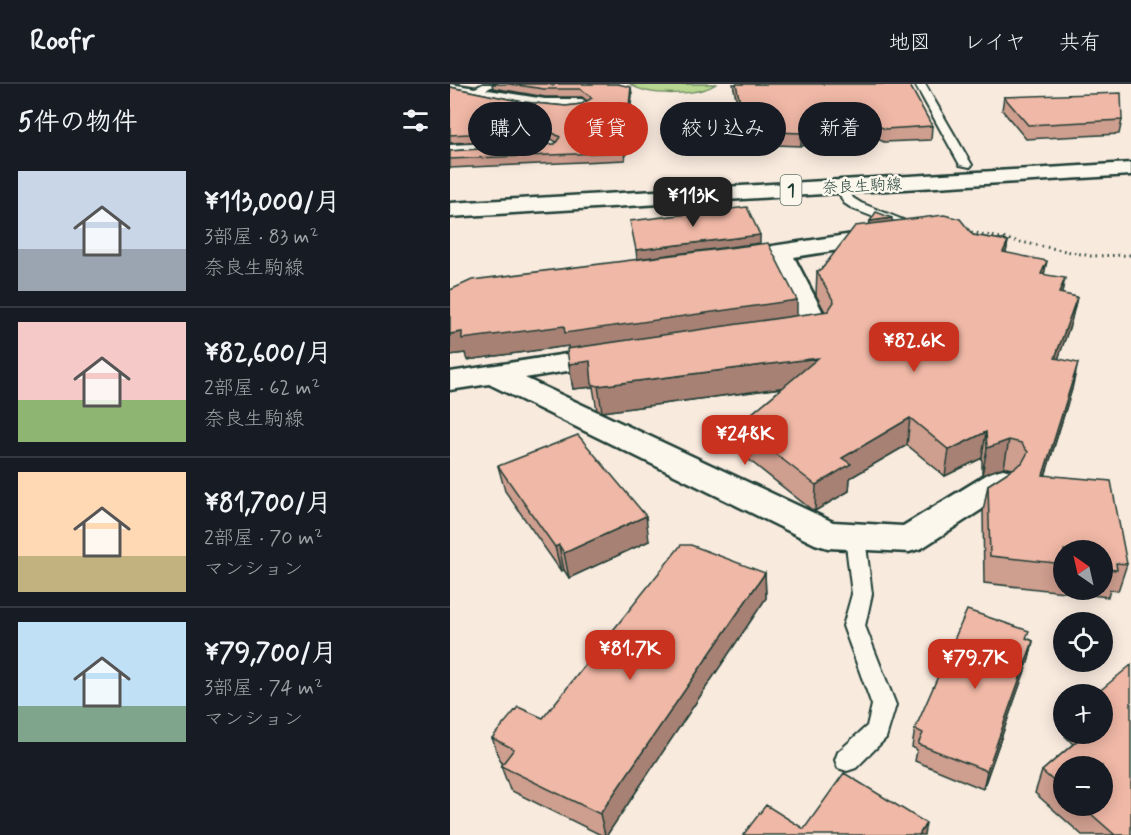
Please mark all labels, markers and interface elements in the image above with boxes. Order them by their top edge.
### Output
text: Roofr [30,23,94,60]
text: 地図 [889,29,931,57]
text: レイヤ [964,29,1026,57]
text: 共有 [1059,29,1101,57]
chip: 購入 [468,102,552,156]
chip: 賃貸 [564,102,648,156]
chip: 絞り込み [660,102,786,156]
chip: 新着 [798,102,882,156]
icon: filters [399,104,432,137]
text: 5件の物件 [18,106,138,140]
street label: 奈良生駒線 [822,174,903,199]
road number: 1 [780,175,802,205]
pin: ¥113K [651,177,735,228]
text: ¥113K [667,183,719,210]
text: ¥113,000/月 [204,186,340,220]
icon: home [66,195,138,267]
text: 3部屋 · 83 m² [204,224,318,251]
text: 奈良生駒線 [204,255,304,282]
pin: ¥82.6K [865,322,963,373]
text: ¥82.6K [883,328,945,355]
text: ¥82,600/月 [204,337,332,371]
icon: home [66,346,138,418]
text: 2部屋 · 62 m² [204,375,320,402]
text: 奈良生駒線 [204,406,304,433]
pin: ¥248K [703,415,787,466]
text: ¥248K [716,421,774,448]
text: ¥81,700/月 [204,487,332,521]
icon: home [66,496,138,568]
text: 2部屋 · 70 m² [204,525,323,552]
north arrow [1053,540,1113,600]
map controls [1053,540,1113,816]
text: マンション [204,556,303,583]
button: locate [1053,612,1113,672]
pin: ¥81.7K [581,630,679,681]
text: ¥81.7K [599,636,661,663]
text: ¥79,700/月 [204,637,337,671]
pin: ¥79.7K [926,639,1024,690]
text: ¥79.7K [942,645,1008,672]
icon: home [66,646,138,718]
text: 3部屋 · 74 m² [204,675,323,702]
button: + [1053,684,1113,744]
text: マンション [204,706,303,733]
button: − [1053,756,1113,816]

